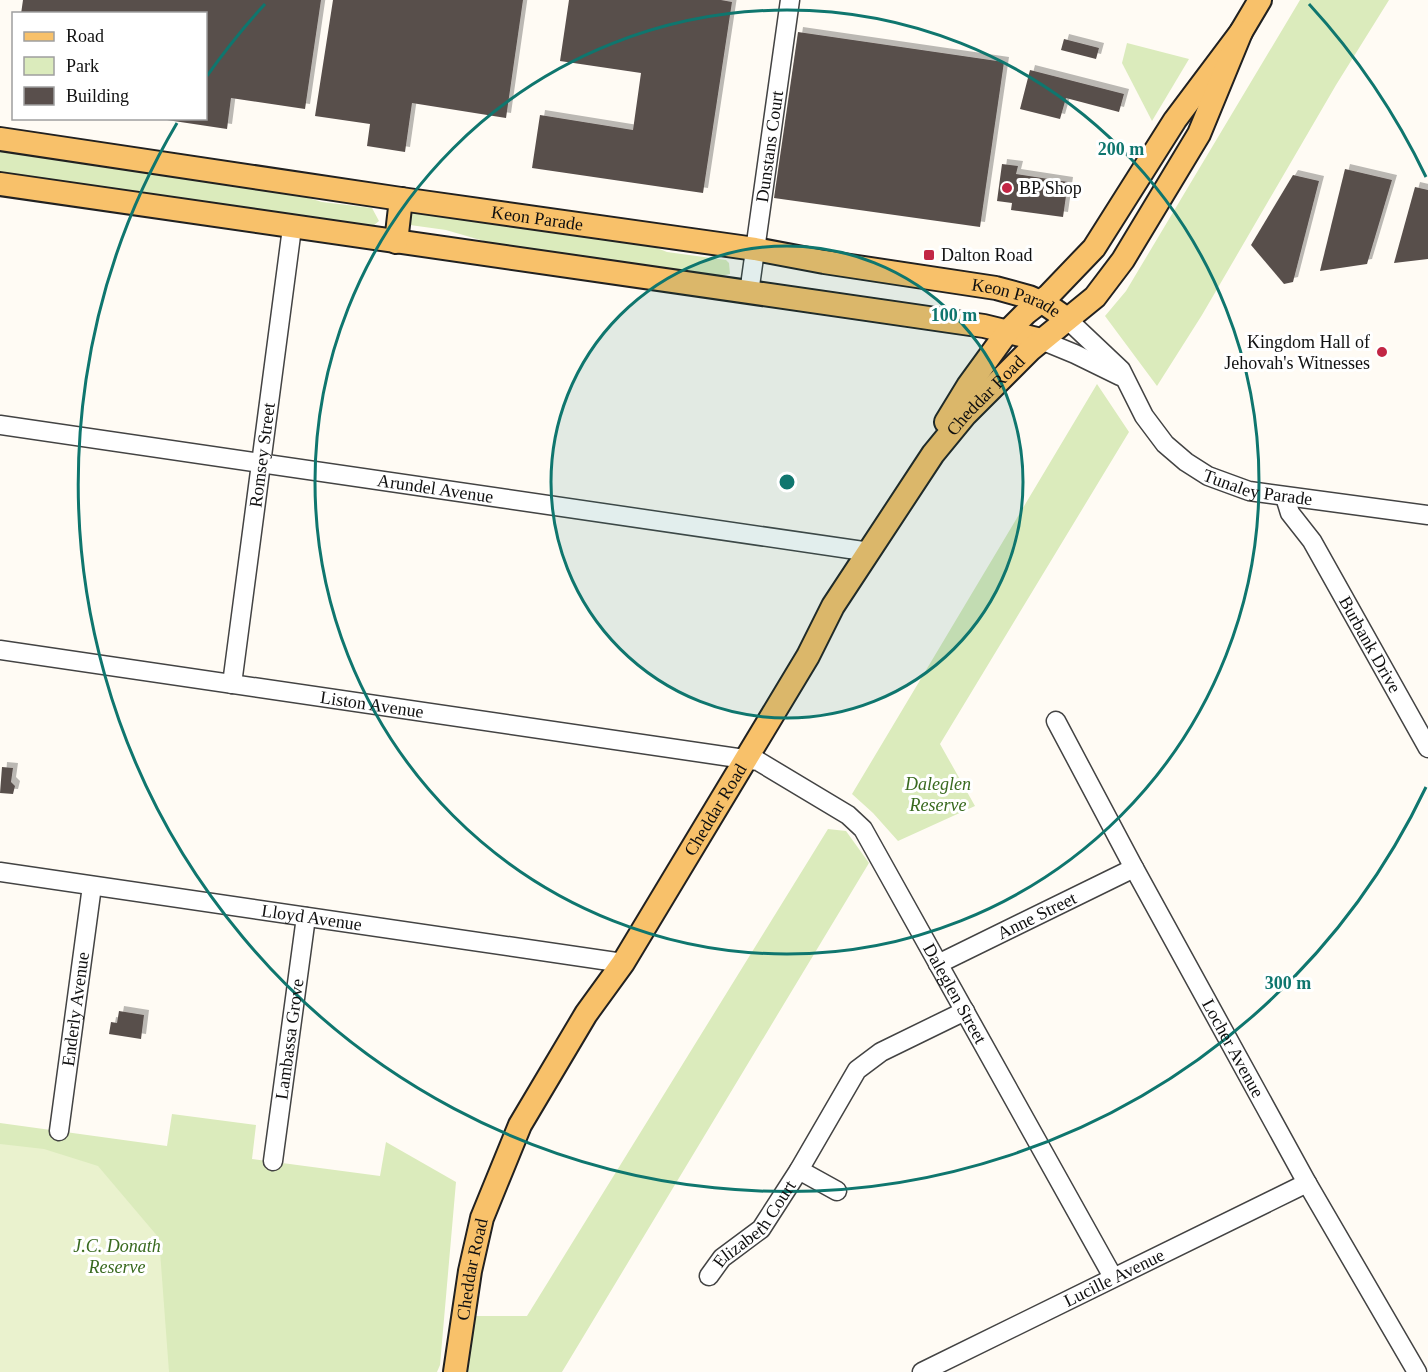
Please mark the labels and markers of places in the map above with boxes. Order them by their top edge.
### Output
place label: BP Shop [1019,178,1082,198]
marker: BP Shop [1000,181,1014,195]
place label: Dalton Road [941,245,1033,265]
marker: Dalton Road [922,248,936,262]
place label: Kingdom Hall of Jehovah's Witnesses [1224,332,1370,373]
marker: Kingdom Hall of Jehovah's Witnesses [1375,345,1389,359]
centre of rings [777,472,797,492]

